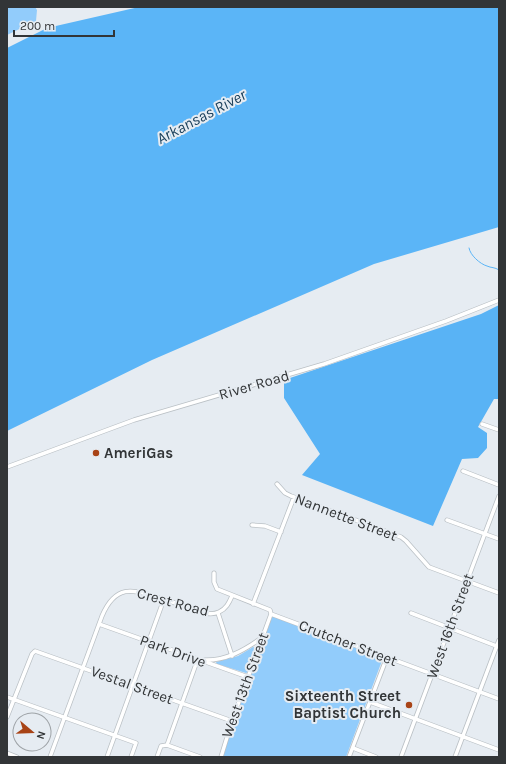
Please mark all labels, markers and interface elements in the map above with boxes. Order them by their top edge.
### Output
scale bar [14,12,114,38]
text: 200 m [20,19,55,33]
water label: Arkansas River [153,85,250,148]
street label: River Road [217,366,291,404]
place label: AmeriGas [104,444,173,462]
marker: AmeriGas [91,448,101,458]
street label: Nannette Street [292,489,400,545]
street label: West 16th Street [423,571,478,681]
street label: Crest Road [135,584,211,620]
street label: Crutcher Street [296,616,400,670]
street label: West 13th Street [218,629,273,740]
street label: Park Drive [137,631,209,671]
street label: Vestal Street [88,662,176,708]
place label: Sixteenth Street Baptist Church [285,687,401,722]
marker: Sixteenth Street Baptist Church [404,700,414,710]
north arrow [12,712,52,752]
text: N [34,729,48,741]

